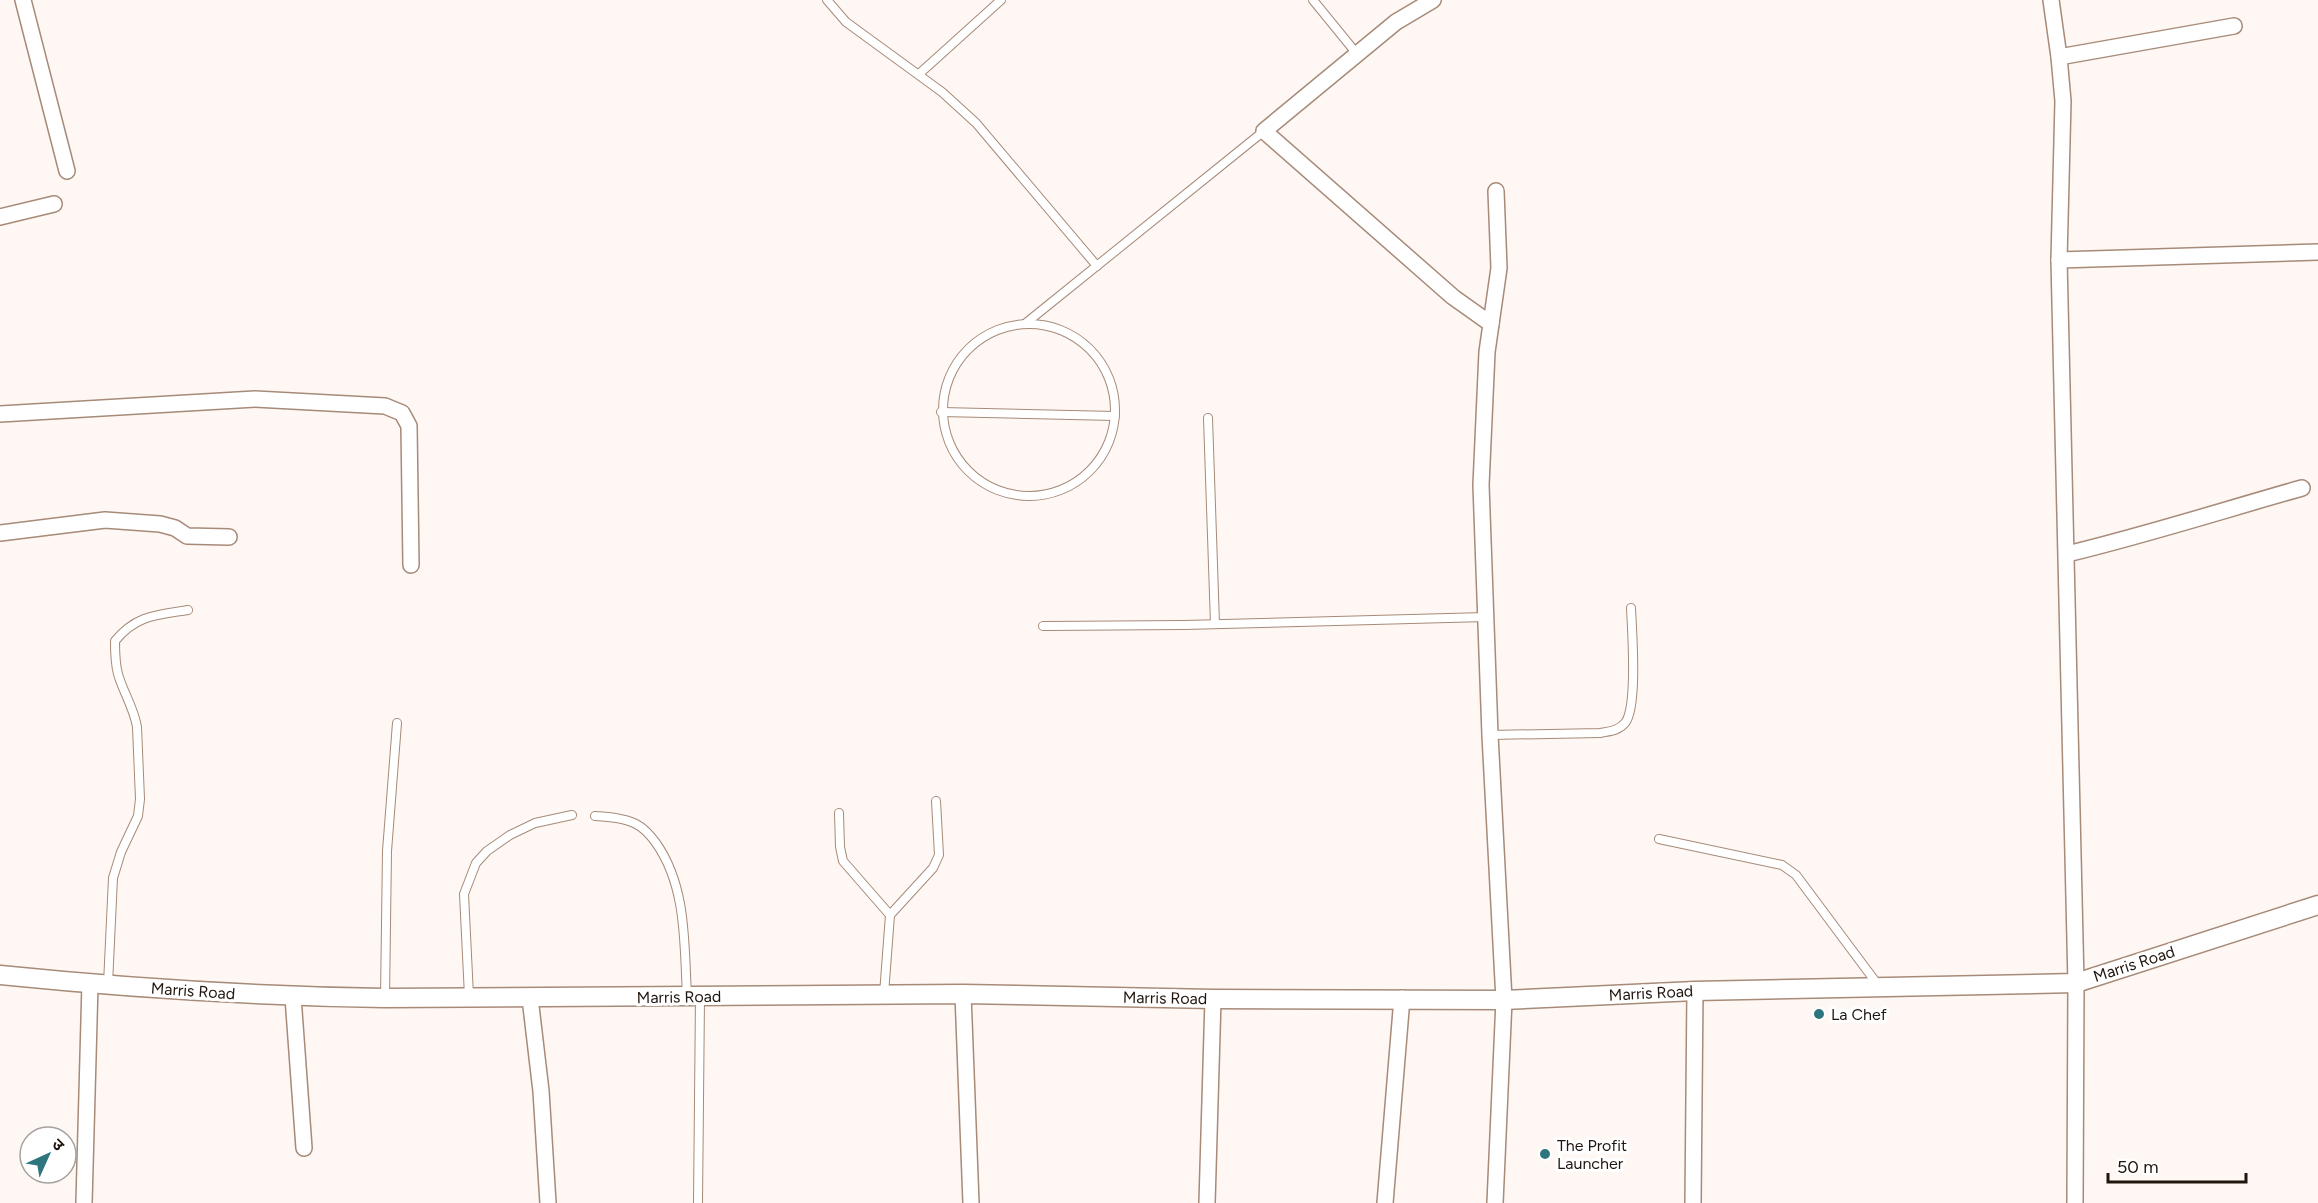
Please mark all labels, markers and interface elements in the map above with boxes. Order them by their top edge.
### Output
street label: Marris Road [2091,942,2177,986]
street label: Marris Road [150,979,236,1003]
street label: Marris Road [1608,981,1694,1005]
street label: Marris Road [637,987,721,1007]
street label: Marris Road [1123,988,1207,1008]
place label: La Chef [1831,1005,1887,1024]
marker: La Chef [1812,1007,1826,1021]
north arrow [18,1125,78,1185]
text: उ [48,1135,69,1155]
place label: The Profit Launcher [1557,1136,1627,1173]
scale bar [2108,1146,2246,1184]
marker: The Profit Launcher [1538,1147,1552,1161]
text: 50 m [2117,1156,2159,1178]

